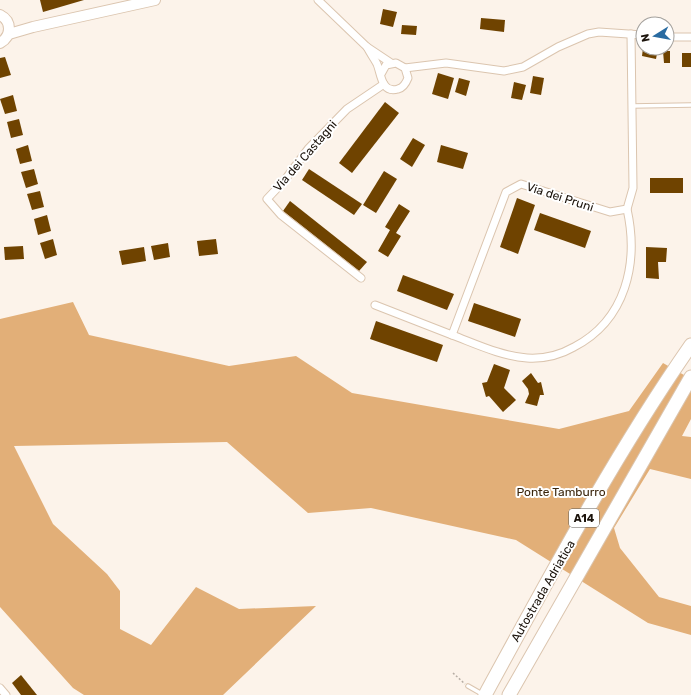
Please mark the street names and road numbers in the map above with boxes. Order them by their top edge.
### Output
street label: Via dei Castagni [270,118,340,194]
street label: Via dei Pruni [525,180,595,214]
road number: A14 [569,509,599,527]
street label: Autostrada Adriatica [508,538,578,644]

